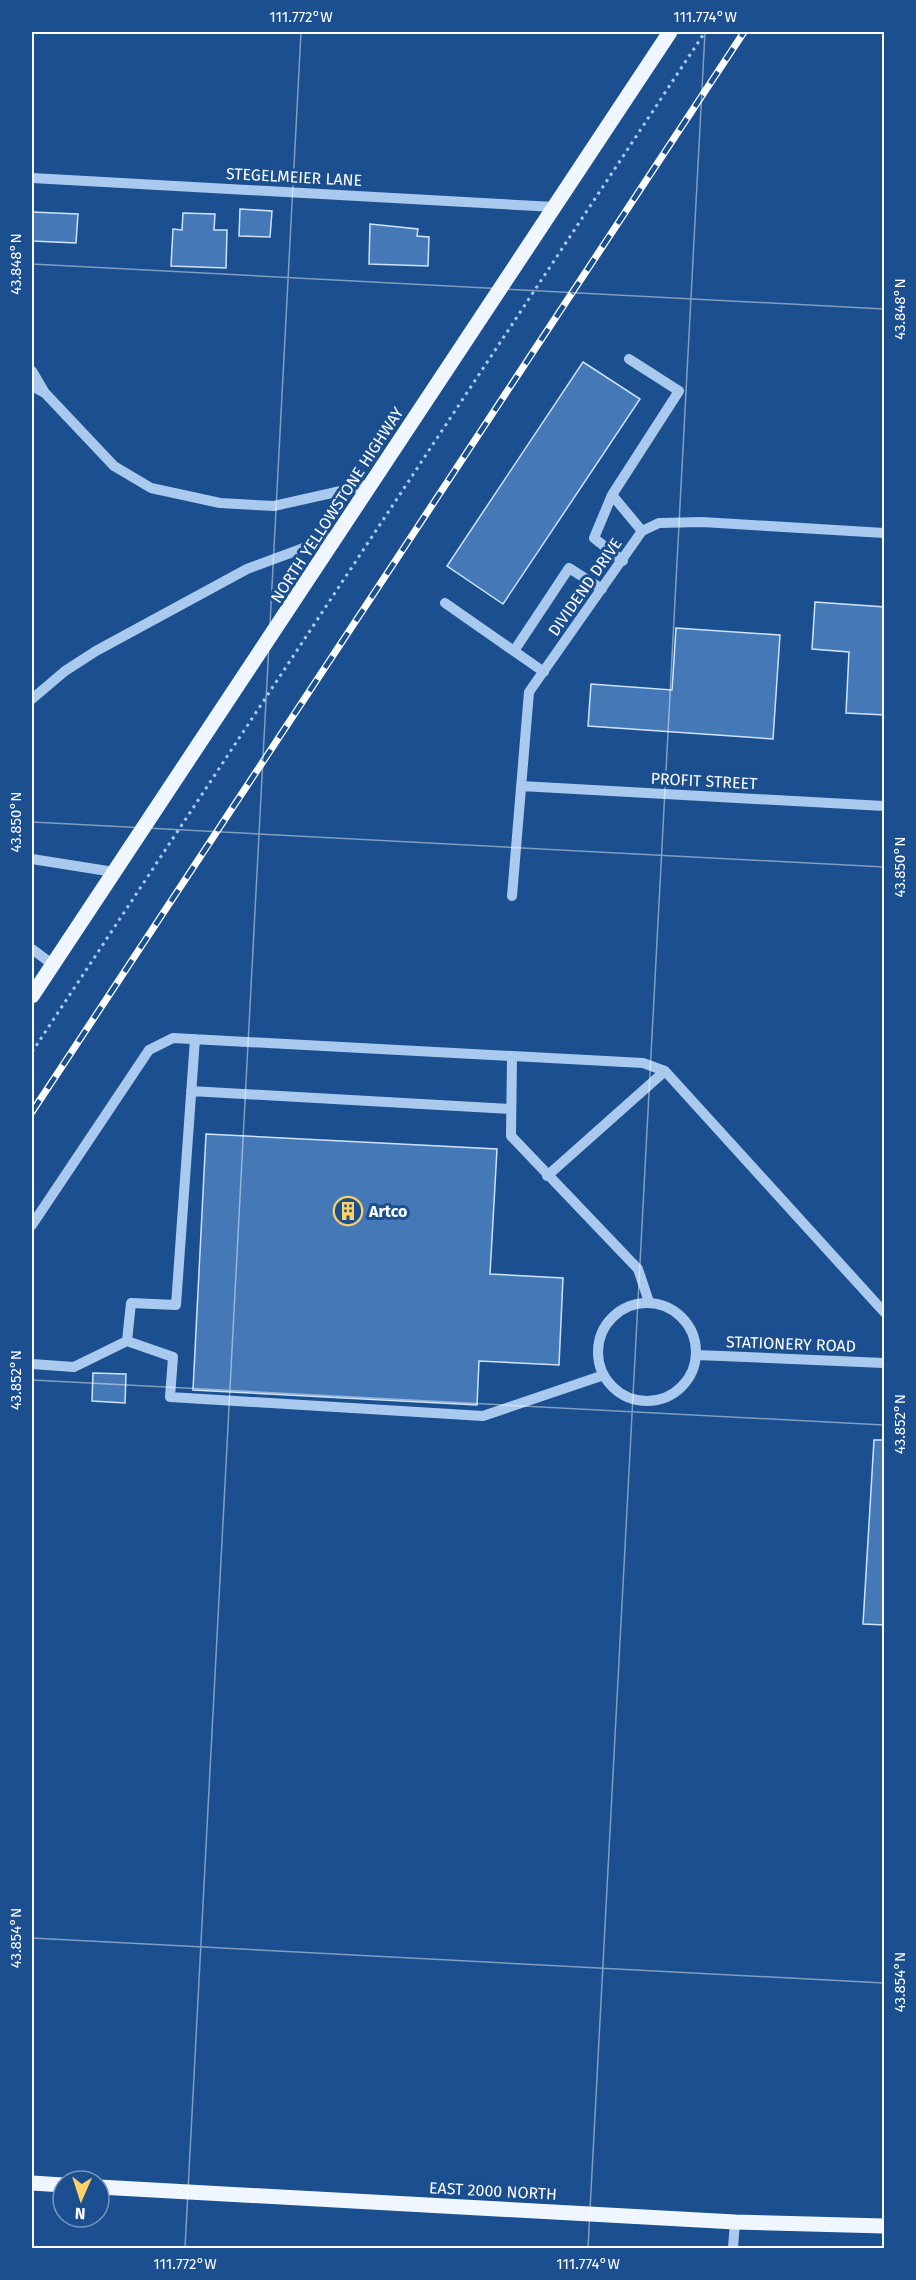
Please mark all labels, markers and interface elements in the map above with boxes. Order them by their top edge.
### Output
text: 111.772°W [269,8,333,26]
text: 111.774°W [673,8,737,26]
street label: STEGELMEIER LANE [225,164,363,190]
text: 43.848°N [7,233,25,295]
text: 43.848°N [891,278,909,340]
street label: NORTH YELLOWSTONE HIGHWAY [267,403,408,606]
street label: DIVIDEND DRIVE [544,534,626,640]
street label: PROFIT STREET [650,769,758,793]
text: 43.850°N [7,791,25,853]
text: 43.850°N [891,836,909,898]
building icon: Artco [332,1195,364,1227]
place label: Artco [368,1202,407,1221]
street label: STATIONERY ROAD [726,1332,856,1356]
text: 43.852°N [7,1350,25,1410]
text: 43.852°N [891,1394,909,1454]
text: 43.854°N [7,1908,25,1968]
text: 43.854°N [891,1952,909,2012]
north arrow [51,2169,111,2229]
street label: EAST 2000 NORTH [429,2178,557,2204]
text: N [74,2204,86,2223]
text: 111.772°W [153,2255,217,2273]
text: 111.774°W [556,2255,620,2273]

